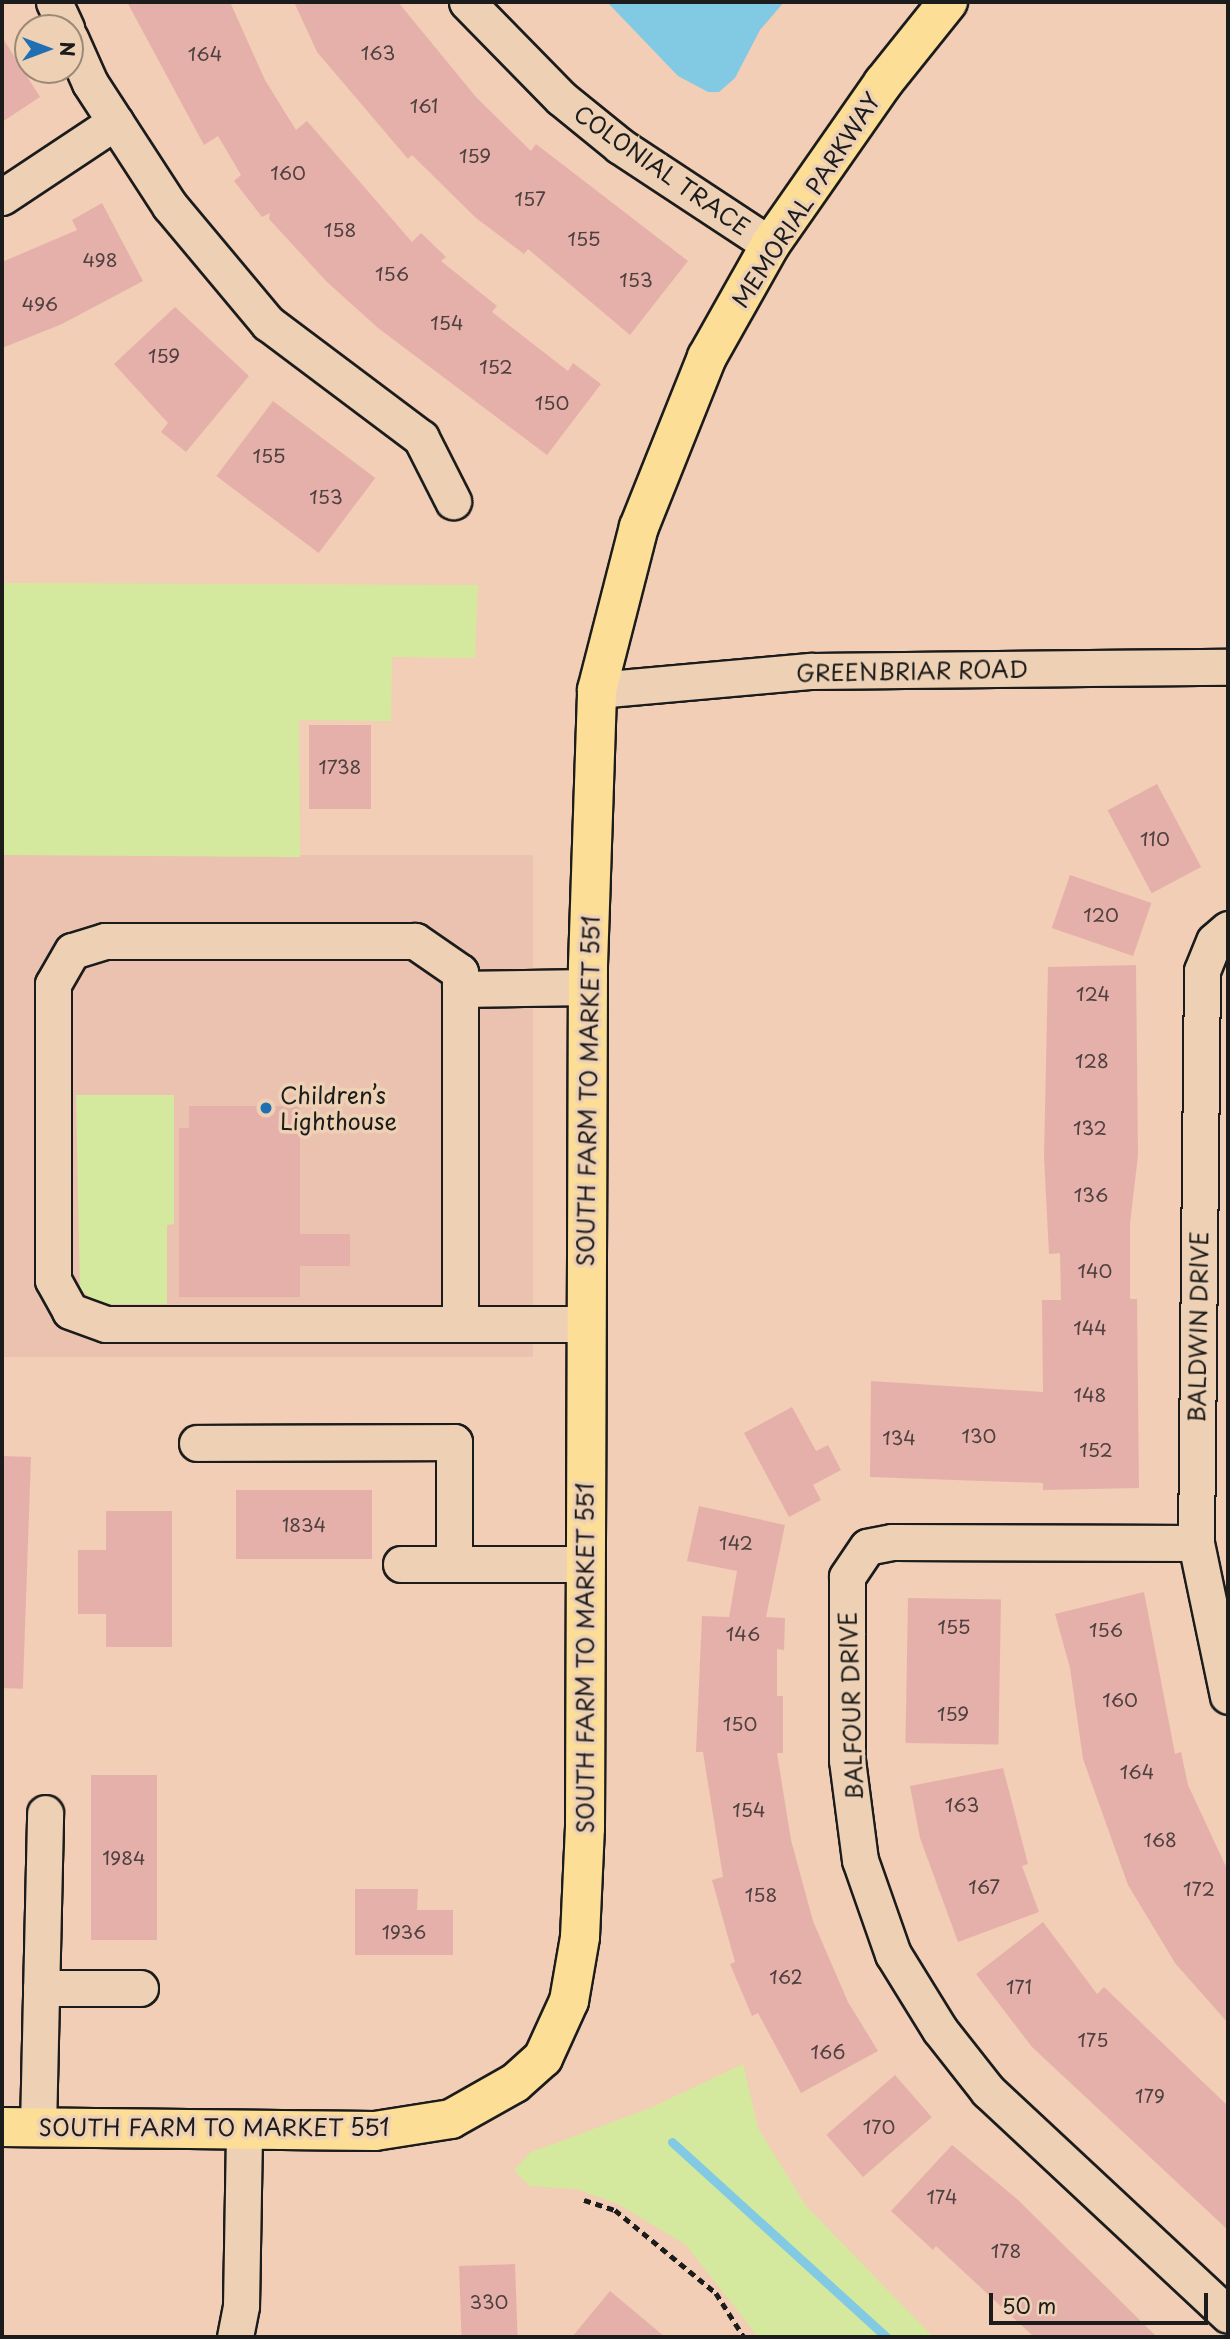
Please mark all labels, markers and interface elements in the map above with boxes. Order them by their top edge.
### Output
north arrow [14,14,84,84]
text: N [54,41,82,57]
house number: 163 [361,42,395,64]
house number: 164 [188,43,222,65]
street label: MEMORIAL PARKWAY [726,88,886,312]
house number: 161 [410,95,438,117]
street label: COLONIAL TRACE [569,99,755,241]
house number: 159 [459,145,491,167]
house number: 160 [270,162,306,184]
house number: 157 [514,188,546,210]
house number: 158 [324,219,356,241]
house number: 155 [568,228,600,250]
house number: 498 [82,249,118,271]
house number: 156 [375,263,409,285]
house number: 153 [619,269,653,291]
house number: 496 [22,293,58,315]
house number: 154 [430,312,464,334]
house number: 159 [148,345,180,367]
house number: 152 [479,356,513,378]
house number: 150 [535,392,569,414]
house number: 155 [253,445,285,467]
house number: 153 [309,486,343,508]
street label: GREENBRIAR ROAD [796,655,1028,687]
house number: 1738 [319,756,361,778]
house number: 110 [1140,828,1170,850]
house number: 120 [1083,904,1119,926]
street label: SOUTH FARM TO MARKET 551 [571,914,605,1268]
house number: 124 [1076,983,1110,1005]
house number: 128 [1075,1050,1109,1072]
place label: Children’s Lighthouse [280,1081,397,1135]
marker: Children’s Lighthouse [258,1100,274,1116]
house number: 132 [1073,1117,1107,1139]
house number: 136 [1074,1184,1108,1206]
street label: BALDWIN DRIVE [1183,1231,1213,1423]
house number: 140 [1077,1260,1113,1282]
house number: 144 [1073,1317,1107,1339]
house number: 148 [1074,1384,1106,1406]
house number: 130 [961,1425,997,1447]
house number: 134 [882,1427,916,1449]
house number: 152 [1079,1439,1113,1461]
street label: SOUTH FARM TO MARKET 551 [571,1481,599,1835]
house number: 1834 [282,1514,326,1536]
house number: 142 [719,1532,753,1554]
street label: BALFOUR DRIVE [834,1612,868,1800]
house number: 155 [938,1616,970,1638]
house number: 156 [1089,1619,1123,1641]
house number: 146 [726,1623,760,1645]
house number: 160 [1102,1689,1138,1711]
house number: 159 [937,1703,969,1725]
house number: 150 [723,1713,757,1735]
house number: 164 [1120,1761,1154,1783]
house number: 163 [945,1794,979,1816]
house number: 154 [732,1799,766,1821]
house number: 168 [1143,1829,1177,1851]
house number: 1984 [102,1847,146,1869]
house number: 167 [968,1876,1000,1898]
house number: 172 [1183,1878,1215,1900]
house number: 158 [745,1884,777,1906]
house number: 1936 [382,1921,426,1943]
house number: 162 [769,1966,803,1988]
house number: 171 [1006,1976,1032,1998]
house number: 175 [1078,2029,1108,2051]
house number: 166 [811,2041,845,2063]
house number: 179 [1135,2085,1165,2107]
street label: SOUTH FARM TO MARKET 551 [37,2113,391,2141]
house number: 170 [863,2116,895,2138]
house number: 174 [926,2186,958,2208]
house number: 178 [991,2240,1021,2262]
scale bar [992,2280,1211,2324]
text: 50 m [1002,2289,1056,2321]
house number: 330 [470,2291,508,2313]

